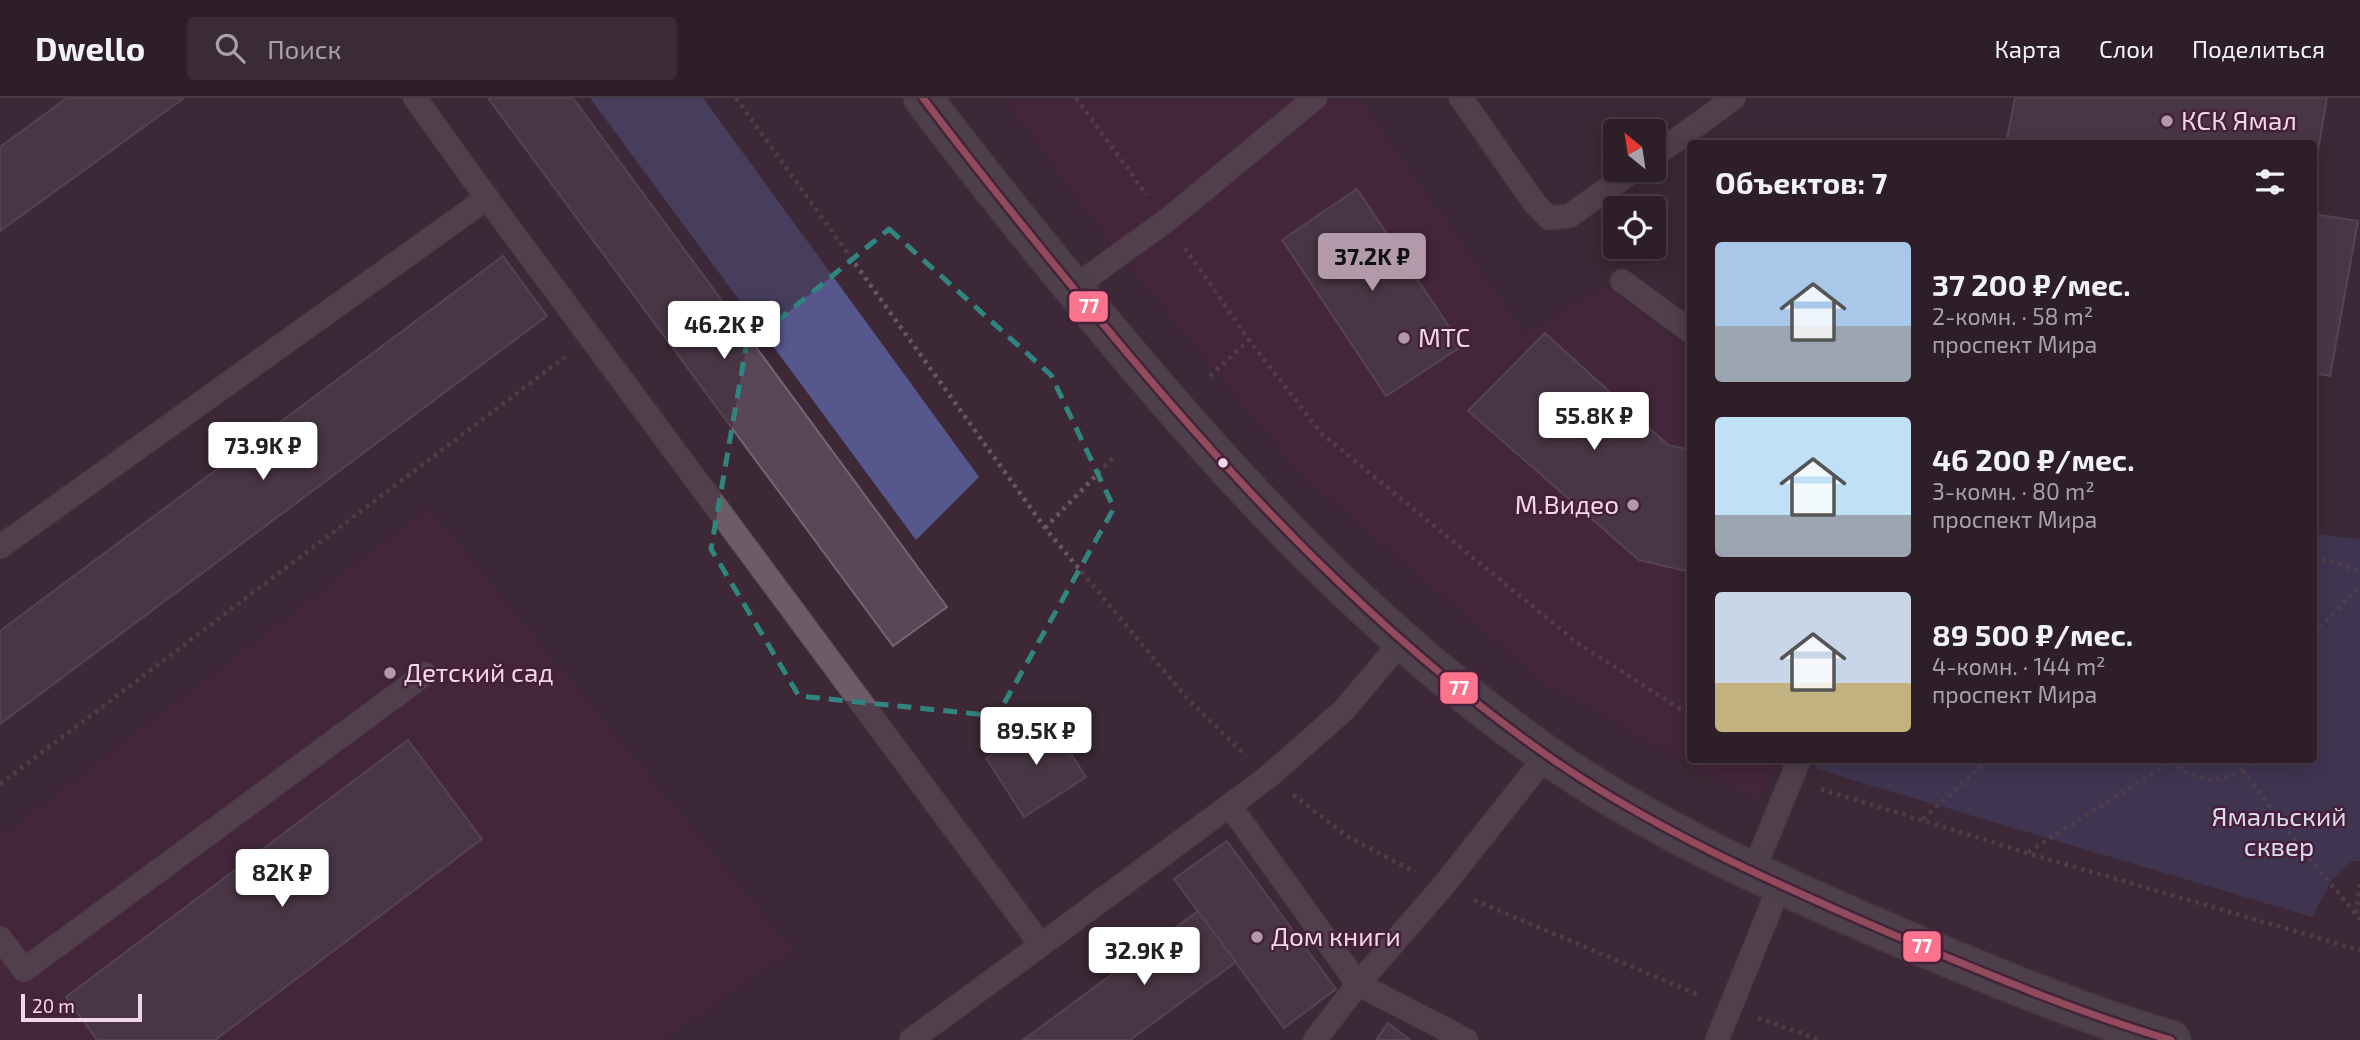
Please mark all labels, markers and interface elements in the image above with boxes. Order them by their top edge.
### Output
search box [187,17,677,80]
text: Dwello [35,28,145,68]
icon: search [211,29,249,67]
text: Поиск [267,33,341,64]
text: Карта [1994,34,2061,63]
text: Слои [2099,34,2154,63]
text: Поделиться [2192,34,2325,63]
place label: КСК Ямал [2181,104,2297,135]
marker: КСК Ямал [2159,113,2175,129]
north arrow [1603,119,1666,182]
map controls [1603,119,1666,259]
icon: filters [2251,163,2289,201]
text: Объектов: 7 [1715,164,1887,200]
button: locate [1603,196,1666,259]
pin: 37.2K ₽ [1307,234,1437,293]
text: 37.2K ₽ [1334,242,1410,270]
text: 37 200 ₽/мес. [1932,266,2131,302]
icon: home [1771,270,1855,354]
line badge: 77 [1068,290,1109,323]
text: 77 [1079,294,1099,317]
pin: 46.2K ₽ [659,302,789,361]
text: 2-комн. · 58 m² [1932,302,2093,330]
text: 46.2K ₽ [684,310,764,338]
place label: МТС [1418,321,1470,352]
marker: МТС [1396,330,1412,346]
text: проспект Мира [1932,330,2097,358]
pin: 55.8K ₽ [1529,392,1659,452]
text: 55.8K ₽ [1555,401,1633,429]
pin: 73.9K ₽ [198,422,328,482]
text: 73.9K ₽ [224,431,302,459]
text: 46 200 ₽/мес. [1932,441,2134,477]
icon: home [1771,445,1855,529]
unlabelled marker [1216,456,1230,470]
text: 3-комн. · 80 m² [1932,477,2095,505]
place label: М.Видео [1515,488,1619,519]
marker: М.Видео [1625,497,1641,513]
text: проспект Мира [1932,505,2097,533]
text: 89 500 ₽/мес. [1932,616,2133,652]
icon: home [1771,620,1855,704]
text: 4-комн. · 144 m² [1932,652,2106,680]
place label: Детский сад [404,656,554,687]
marker: Детский сад [382,665,398,681]
line badge: 77 [1439,671,1479,705]
text: 77 [1449,676,1469,699]
text: проспект Мира [1932,680,2097,708]
pin: 89.5K ₽ [971,708,1101,767]
text: 89.5K ₽ [996,716,1076,744]
park label: Ямальский сквер [2211,800,2347,861]
pin: 82K ₽ [233,850,331,909]
text: 82K ₽ [252,858,312,886]
place label: Дом книги [1271,920,1401,951]
pin: 32.9K ₽ [1079,928,1209,987]
marker: Дом книги [1249,929,1265,945]
line badge: 77 [1902,930,1942,963]
text: 77 [1912,934,1932,957]
text: 32.9K ₽ [1105,936,1183,964]
scale bar [21,991,142,1023]
text: 20 m [32,994,75,1017]

